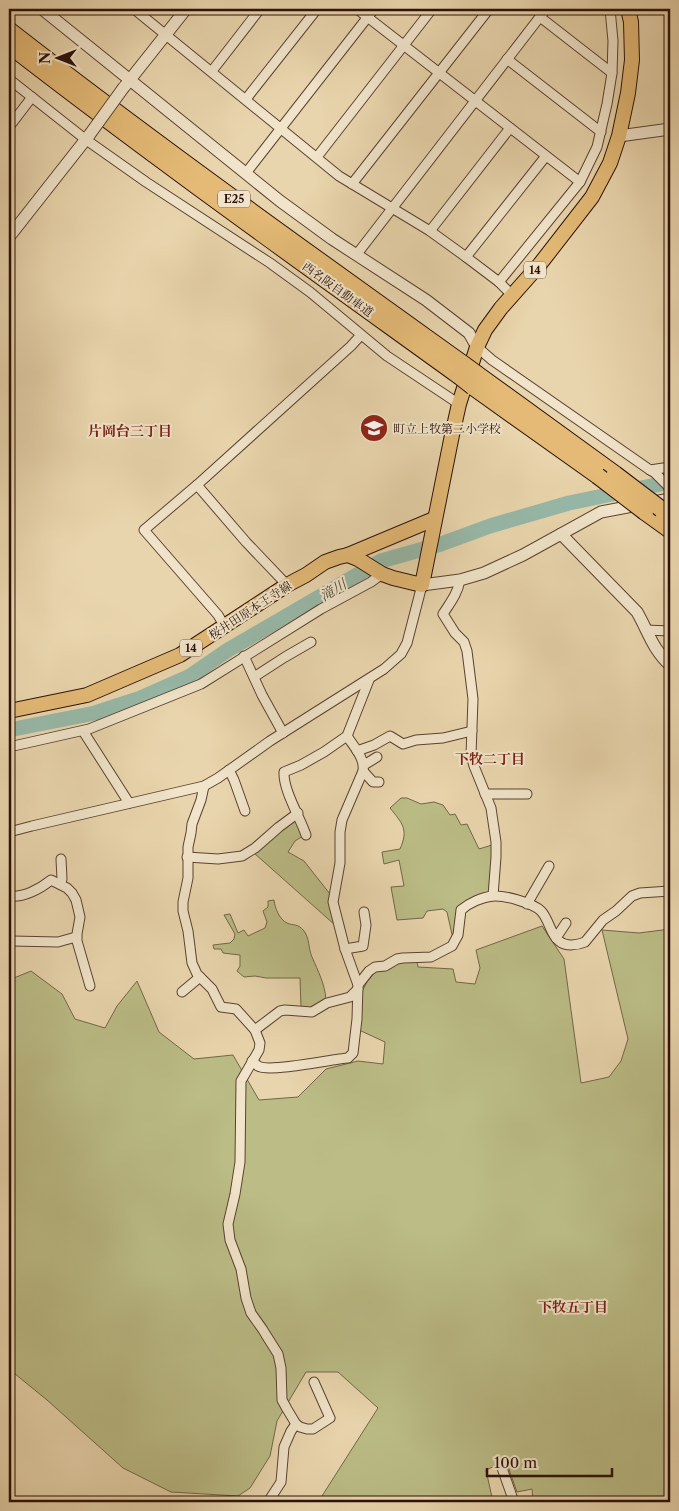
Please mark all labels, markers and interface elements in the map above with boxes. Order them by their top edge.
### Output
north arrow [32,32,82,82]
text: N [36,52,54,64]
road number: E25 [218,190,250,208]
street label: 西名阪自動車道 [300,258,376,320]
road number: 14 [524,262,546,278]
school or university icon: 町立上牧第二小学校 [359,413,389,443]
place label: 町立上牧第二小学校 [393,421,501,436]
district label: 片岡台三丁目 [88,422,172,440]
water label: 滝川 [316,574,351,605]
street label: 桜井田原本王寺線 [206,578,294,642]
road number: 14 [180,640,202,656]
district label: 下牧二丁目 [455,750,525,768]
district label: 下牧五丁目 [538,1298,608,1316]
scale bar [487,1446,612,1478]
text: 100 m [494,1453,537,1472]

